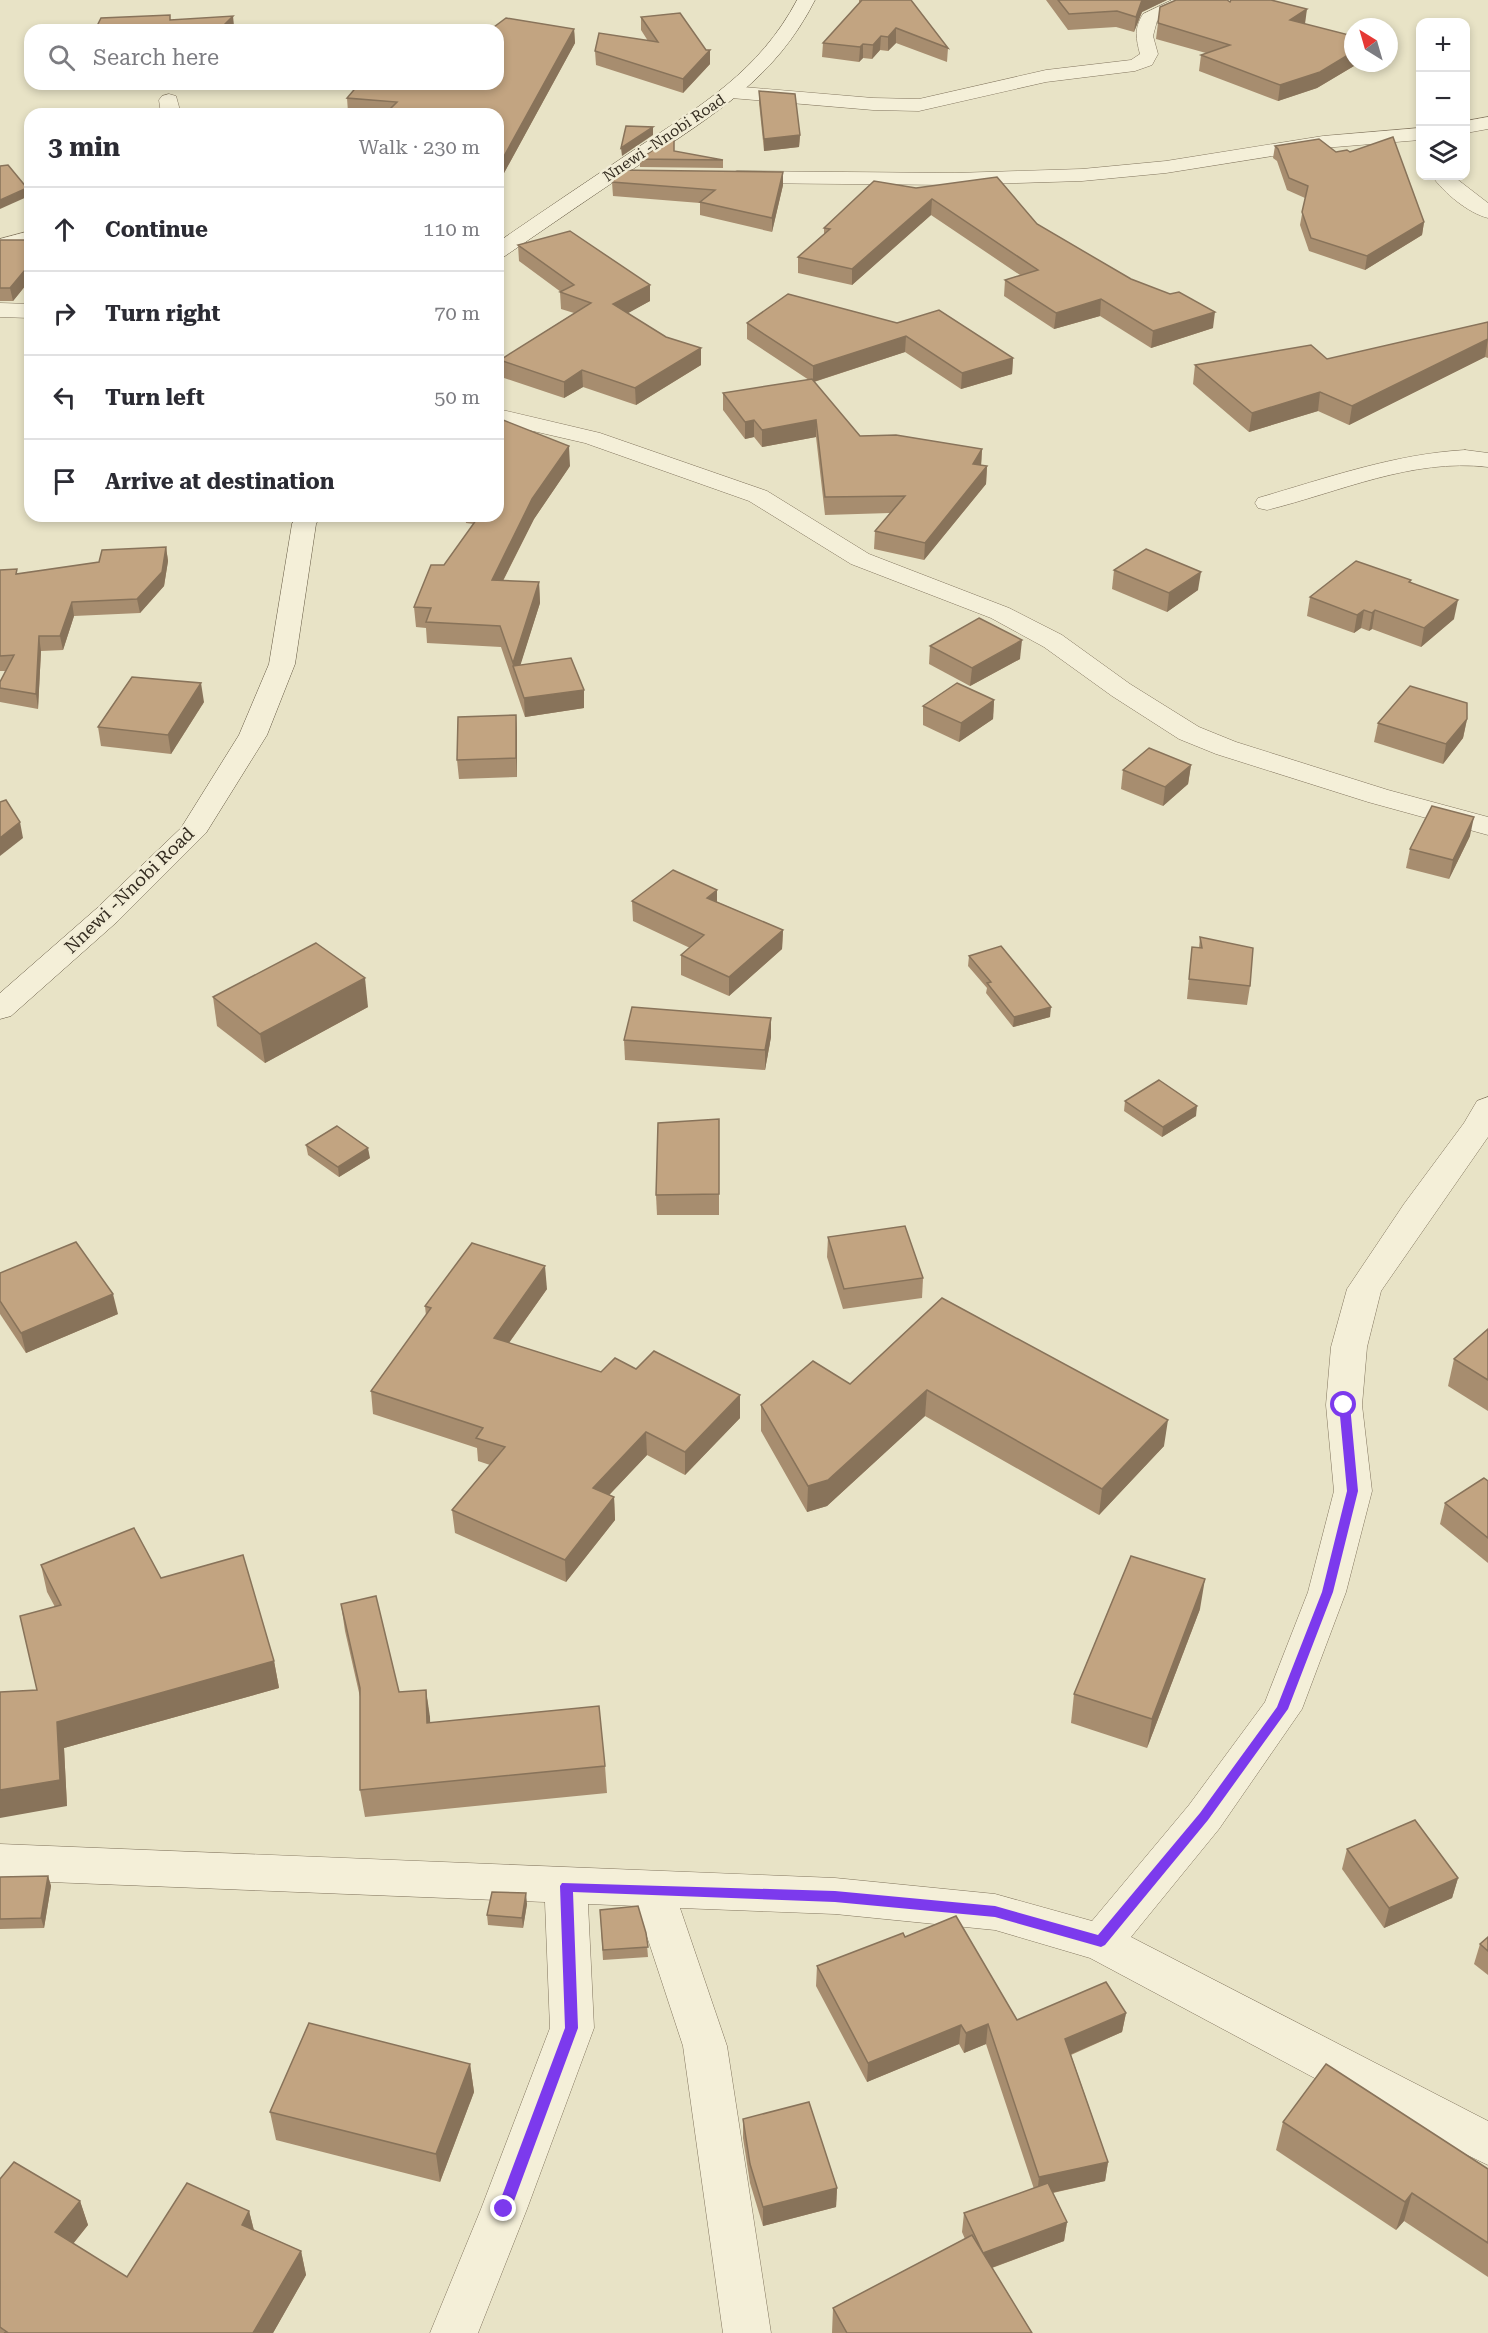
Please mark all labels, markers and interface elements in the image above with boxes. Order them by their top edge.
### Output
north arrow [1344,18,1398,72]
map controls [1416,18,1470,180]
button: + [1416,18,1470,72]
search box [24,24,504,90]
icon: search [45,41,78,74]
text: Search here [93,45,219,70]
button: − [1416,72,1470,126]
street label: Nnewi -Nnobi Road [600,90,729,186]
button: layers [1416,126,1470,180]
text: 3 min [48,132,120,162]
text: Walk · 230 m [359,135,480,159]
icon: ahead [48,213,81,246]
text: Continue [105,217,208,242]
text: 110 m [423,217,480,241]
icon: right [48,297,81,330]
text: Turn right [105,301,220,326]
text: 70 m [434,301,480,325]
icon: left [48,381,81,414]
text: Turn left [105,385,205,410]
text: 50 m [434,385,480,409]
icon: arrive [48,465,81,498]
text: Arrive at destination [105,469,334,494]
street label: Nnewi -Nnobi Road [60,822,198,957]
route start [1330,1391,1356,1417]
route end [490,2195,516,2221]

